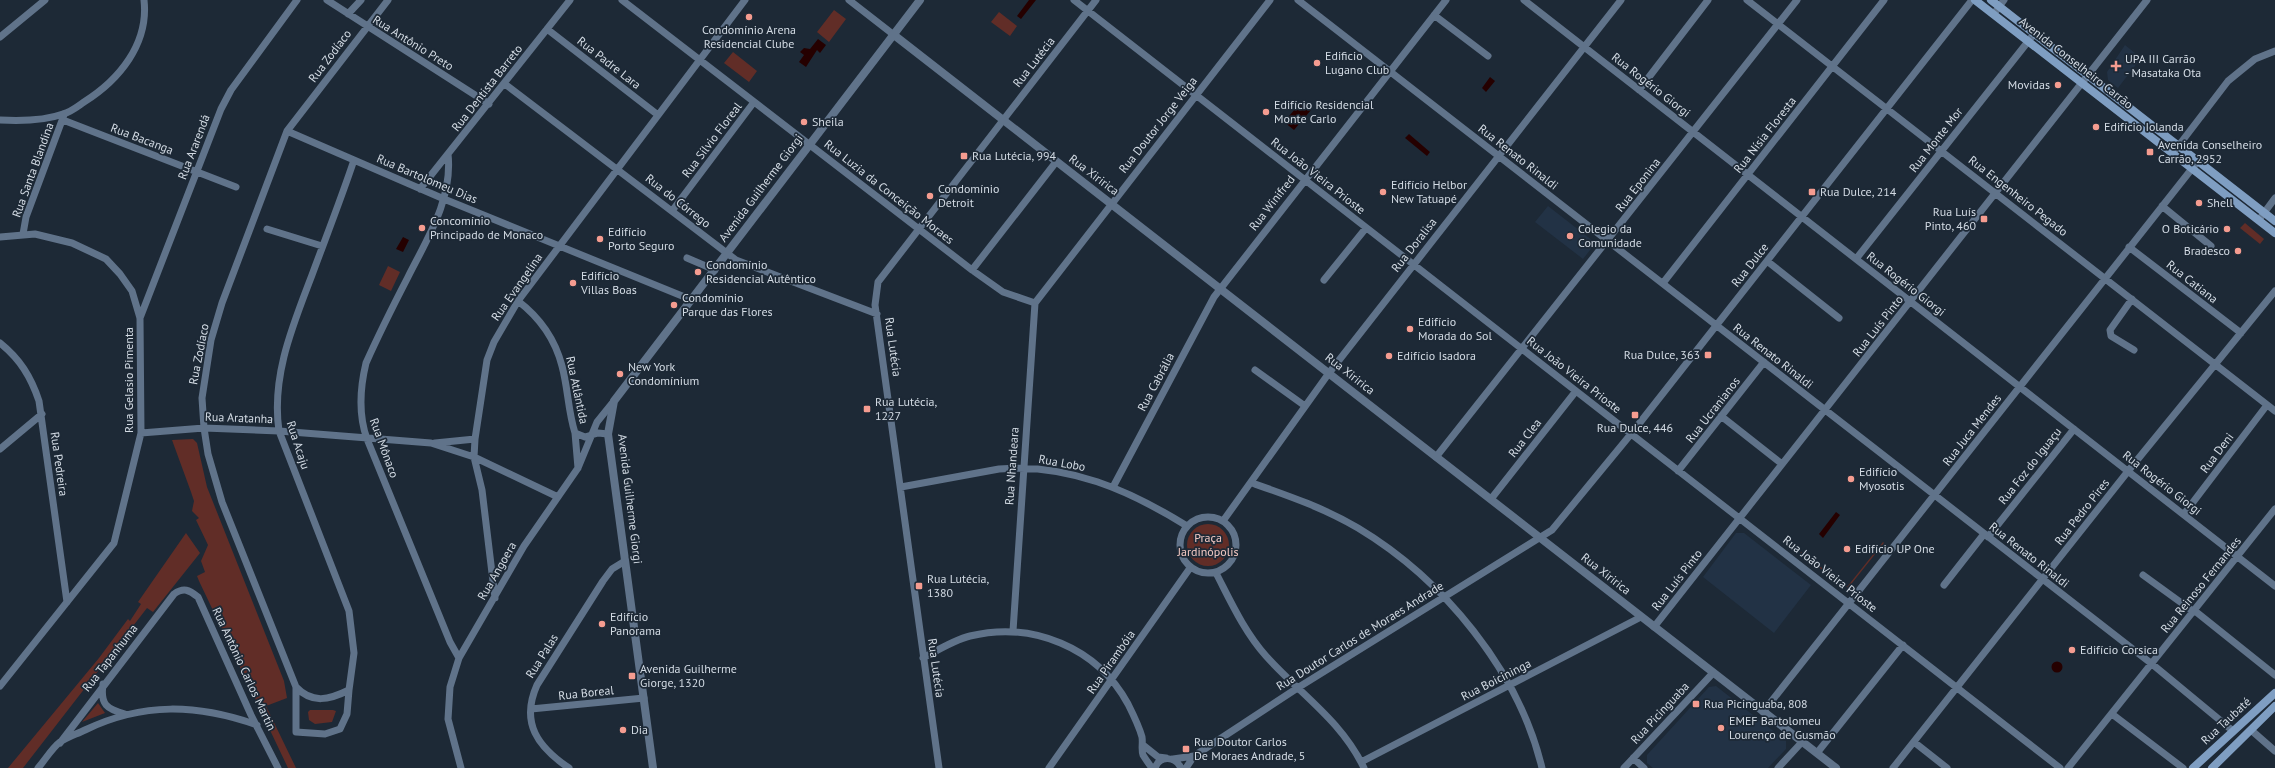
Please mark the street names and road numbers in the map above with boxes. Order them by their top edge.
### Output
street label: Rua Antônio Preto [370,12,456,73]
street label: Avenida Conselheiro Carrão [2016,13,2136,112]
street label: Rua Zodíaco [305,26,354,85]
street label: Rua Padre Lara [574,33,644,92]
street label: Rua Lutécia [1009,34,1058,90]
street label: Rua Dentista Barreto [448,41,525,134]
street label: Rua Rogério Giorgi [1609,49,1694,120]
street label: Rua Doutor Jorge Veiga [1115,73,1200,176]
street label: Rua Nísia Floresta [1730,93,1799,176]
street label: Rua Sílvio Floreal [678,99,745,180]
street label: Rua Monte Mor [1906,104,1966,175]
street label: Rua Ararendá [174,112,213,181]
street label: Rua Santa Blandina [8,120,57,219]
street label: Rua Bacanga [109,120,176,157]
street label: Rua Renato Rinaldi [1475,121,1561,193]
street label: Avenida Guilherme Giorgi [715,131,806,244]
street label: Rua João Vieira Prioste [1268,134,1368,217]
street label: Rua Luzia da Conceição Moraes [821,136,957,247]
street label: Rua Bartolomeu Dias [375,151,480,207]
street label: Rua Xiririca [1066,151,1122,198]
street label: Rua Engenheiro Pegado [1966,152,2071,239]
street label: Rua Eponina [1612,155,1663,215]
street label: Rua do Córrego [643,170,714,231]
street label: Rua Winifred [1245,172,1298,233]
street label: Rua Doralisa [1388,215,1439,275]
street label: Rua Dulce [1728,240,1771,290]
street label: Rua Rogério Giorgi [1864,248,1949,319]
street label: Rua Evangelina [488,250,545,323]
street label: Rua Catiana [2164,257,2221,306]
street label: Rua Luís Pinto [1849,292,1906,359]
street label: Rua Lutécia [882,316,905,378]
street label: Rua Renato Rinaldi [1730,320,1816,392]
street label: Rua Zodíaco [185,322,212,386]
street label: Rua Gelasio Pimenta [121,327,136,433]
street label: Rua João Vieira Prioste [1524,333,1624,416]
street label: Rua Cabrália [1134,350,1177,414]
street label: Rua Xiririca [1322,350,1378,398]
street label: Rua Atlântida [563,355,592,425]
street label: Rua Ucranianos [1682,374,1743,446]
street label: Rua Juca Mendes [1939,391,2004,469]
street label: Rua Aratanha [205,409,274,426]
street label: Rua Clea [1505,415,1544,460]
street label: Rua Mônaco [367,416,402,480]
street label: Rua Acaju [284,419,313,471]
street label: Rua Foz do Iguaçu [1995,424,2064,507]
street label: Rua Nhandeara [1001,426,1022,506]
street label: Rua Deni [2197,430,2237,476]
street label: Rua Pedreira [48,431,71,497]
street label: Avenida Guilherme Giorgi [615,433,646,565]
street label: Rua Rogério Giorgi [2120,447,2205,518]
street label: Rua Lobo [1037,451,1087,474]
street label: Rua Pedro Pires [2051,475,2112,548]
street label: Rua Renato Rinaldi [1986,519,2072,591]
street label: Rua João Vieira Prioste [1780,532,1880,615]
street label: Rua Reinoso Fernandes [2157,534,2244,636]
street label: Rua Angoera [474,539,519,603]
street label: Rua Luís Pinto [1648,546,1705,613]
street label: Rua Xiririca [1578,550,1634,598]
street label: Rua Doutor Carlos de Moraes Andrade [1273,578,1446,693]
street label: Rua Antônio Carlos Martin [209,605,280,733]
street label: Rua Tapanhuma [79,621,141,694]
street label: Rua Pirambóia [1083,627,1138,697]
street label: Rua Palas [522,631,561,681]
street label: Rua Lutécia [925,637,948,699]
street label: Rua Boicininga [1458,655,1533,704]
street label: Rua Picinguaba [1627,679,1692,747]
street label: Rua Boreal [557,682,615,703]
street label: Rua Taubaté [2198,694,2254,747]

